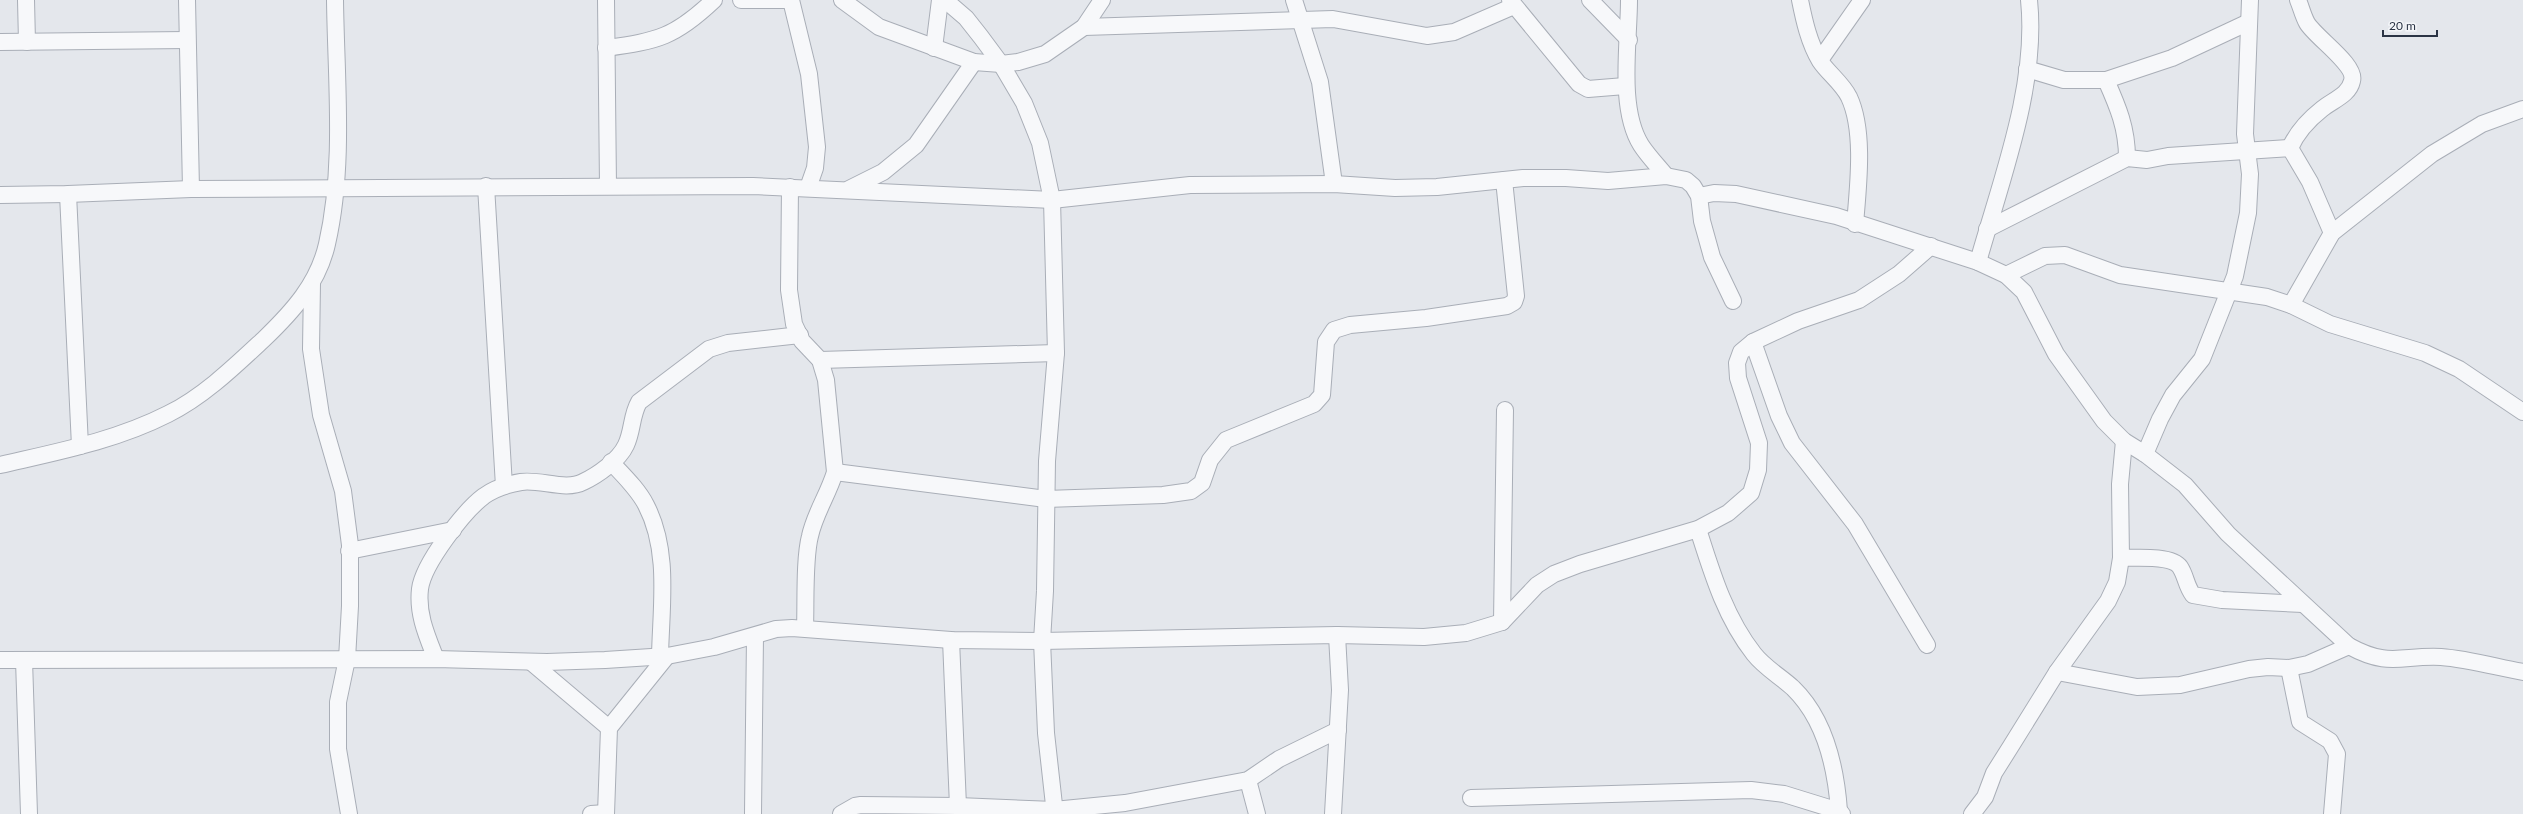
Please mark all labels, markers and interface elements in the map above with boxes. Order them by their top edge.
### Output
scale bar [2383,12,2437,38]
text: 20 m [2389,18,2416,33]

